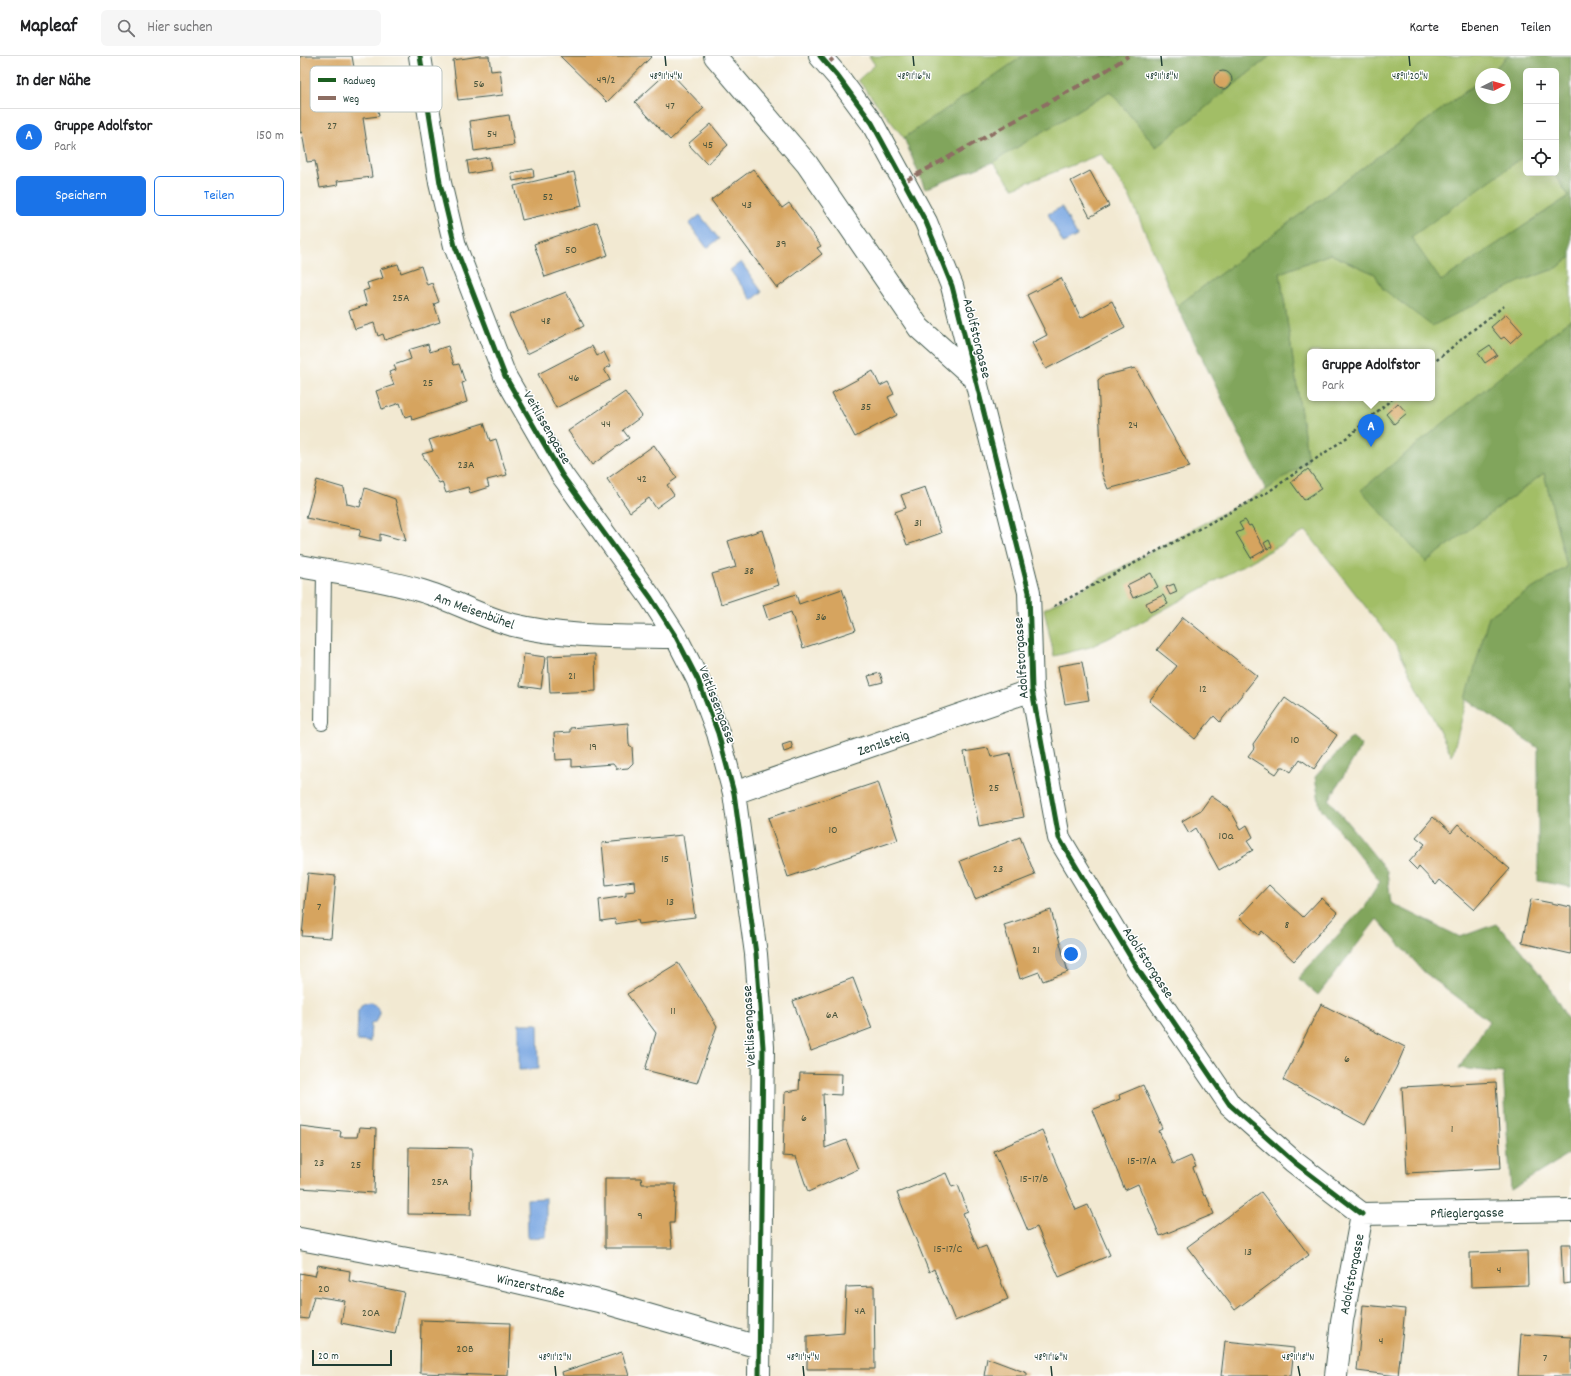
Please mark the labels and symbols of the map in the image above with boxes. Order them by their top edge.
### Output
legend [310,66,442,112]
north arrow [1475,68,1511,104]
text: 48°11'14"N [650,70,682,84]
text: 48°11'16"N [897,70,931,84]
text: 48°11'18"N [1146,70,1178,84]
text: 48°11'20"N [1392,70,1428,84]
house number: 49/2 [596,72,616,89]
text: Radweg [343,74,376,90]
house number: 56 [473,76,485,93]
text: Weg [343,92,359,108]
house number: 47 [665,98,675,115]
house number: 27 [327,118,337,135]
house number: 54 [487,126,497,143]
house number: 45 [703,137,713,154]
house number: 52 [543,189,553,206]
house number: 43 [742,197,752,214]
house number: 39 [776,236,786,253]
house number: 50 [565,242,577,259]
house number: 25A [392,290,410,307]
street label: Adolfstorgasse [956,296,996,381]
house number: 48 [541,313,551,330]
house number: 46 [569,370,580,387]
house number: 25 [423,375,433,392]
street label: Veitlissengasse [517,388,575,468]
house number: 35 [861,399,871,416]
pin: A [1358,414,1384,447]
house number: 44 [601,416,611,433]
house number: 24 [1128,417,1138,434]
house number: 23A [457,457,475,474]
house number: 42 [637,471,647,488]
house number: 31 [914,515,922,532]
house number: 38 [744,563,754,580]
street label: Am Meisenbühel [431,588,518,636]
house number: 36 [815,609,827,626]
street label: Adolfstorgasse [1009,616,1035,699]
street label: Veitlissengasse [692,663,740,746]
house number: 21 [568,668,576,685]
house number: 12 [1199,681,1207,698]
street label: Zenzlsteig [855,726,912,762]
house number: 10 [1290,732,1300,749]
house number: 19 [589,739,597,756]
house number: 25 [989,780,999,797]
house number: 10 [828,822,838,839]
house number: 10a [1219,828,1234,845]
house number: 15 [661,851,669,868]
house number: 23 [993,861,1003,878]
house number: 13 [666,894,674,911]
house number: 7 [317,899,322,916]
house number: 8 [1285,917,1290,934]
street label: Adolfstorgasse [1117,923,1178,1003]
house number: 21 [1032,942,1040,959]
your location [1061,944,1081,964]
street label: Veitlissengasse [738,985,762,1067]
house number: 11 [670,1003,676,1020]
house number: 6A [826,1007,839,1024]
house number: 6 [1344,1051,1350,1068]
house number: 6 [801,1110,807,1127]
house number: 1 [1451,1121,1453,1138]
house number: 15-17/A [1127,1153,1157,1170]
house number: 23 [314,1155,324,1172]
house number: 25 [351,1157,361,1174]
house number: 15-17/B [1020,1171,1049,1188]
house number: 25A [431,1174,449,1191]
street label: Pflieglergasse [1430,1203,1504,1225]
house number: 9 [637,1208,643,1225]
street label: Adolfstorgasse [1335,1232,1371,1316]
house number: 15-17/C [934,1241,962,1258]
house number: 13 [1244,1244,1252,1261]
house number: 4 [1497,1262,1502,1279]
street label: Winzerstraße [495,1269,567,1304]
house number: 20 [318,1281,330,1298]
house number: 4A [854,1303,866,1320]
house number: 20A [362,1305,381,1322]
house number: 4 [1379,1333,1384,1350]
house number: 20B [456,1341,474,1358]
scale bar [312,1348,392,1367]
house number: 7 [1543,1350,1548,1367]
text: 48°11'12"N [539,1351,571,1365]
text: 48°11'14"N [787,1351,819,1365]
text: 48°11'16"N [1034,1351,1068,1365]
text: 48°11'18"N [1282,1351,1314,1365]

